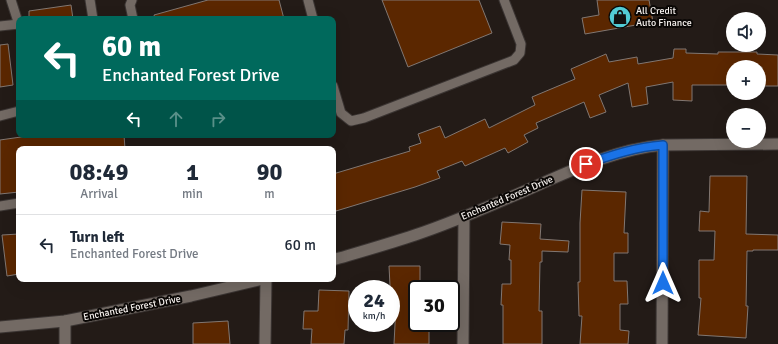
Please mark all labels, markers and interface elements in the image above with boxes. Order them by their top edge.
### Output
shop icon: All Credit Auto Finance [607,4,633,30]
place label: All Credit Auto Finance [636,5,692,29]
map controls [726,12,766,148]
button: sound [726,12,766,52]
text: 60 m [102,30,161,64]
icon: left [36,32,88,84]
button: + [726,60,766,100]
text: Enchanted Forest Drive [102,64,280,86]
icon: left [123,108,145,130]
icon: ahead [165,108,187,130]
icon: right [207,108,229,130]
button: − [726,108,766,148]
pin [569,147,603,181]
icon: arrive [575,153,597,175]
text: 08:49 [70,157,128,187]
text: 1 [186,157,199,187]
text: 90 [257,157,282,187]
street label: Enchanted Forest Drive [459,173,555,223]
text: Arrival [80,186,118,202]
text: min [182,186,203,202]
text: m [264,186,275,202]
text: Turn left [70,228,124,246]
icon: left [36,234,58,256]
text: 60 m [285,236,316,254]
text: Enchanted Forest Drive [70,246,198,262]
position arrow [642,262,684,304]
speed limit sign: 30 [408,280,460,332]
text: 24 [363,288,385,313]
street label: Enchanted Forest Drive [82,293,182,323]
text: km/h [363,310,385,322]

